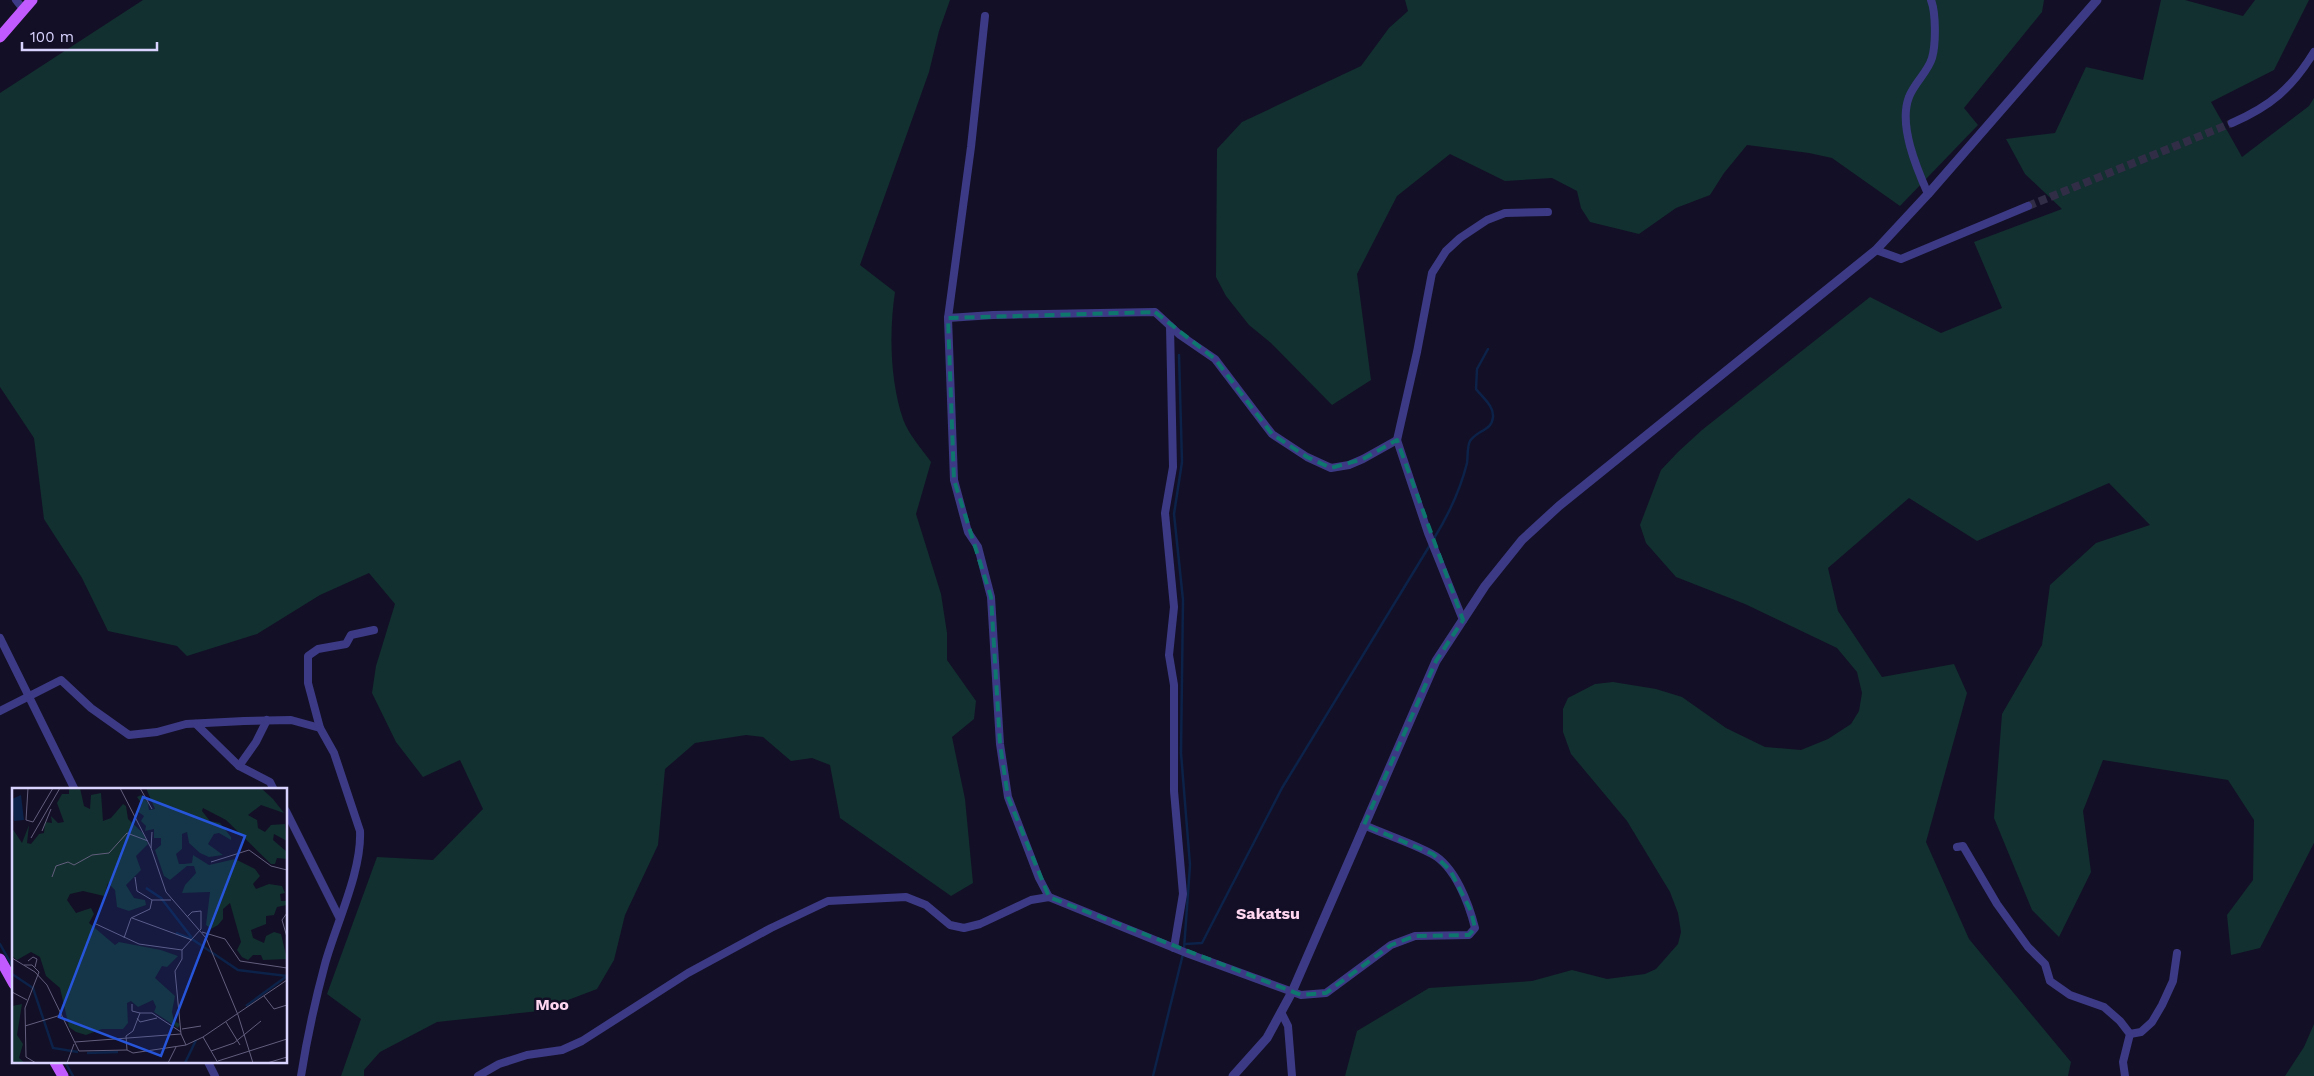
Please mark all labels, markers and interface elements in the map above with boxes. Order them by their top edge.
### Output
scale bar [22,20,158,52]
text: 100 m [30,28,74,46]
inset map [12,788,288,1064]
district label: Sakatsu [1236,904,1300,923]
district label: Moo [535,995,569,1014]

